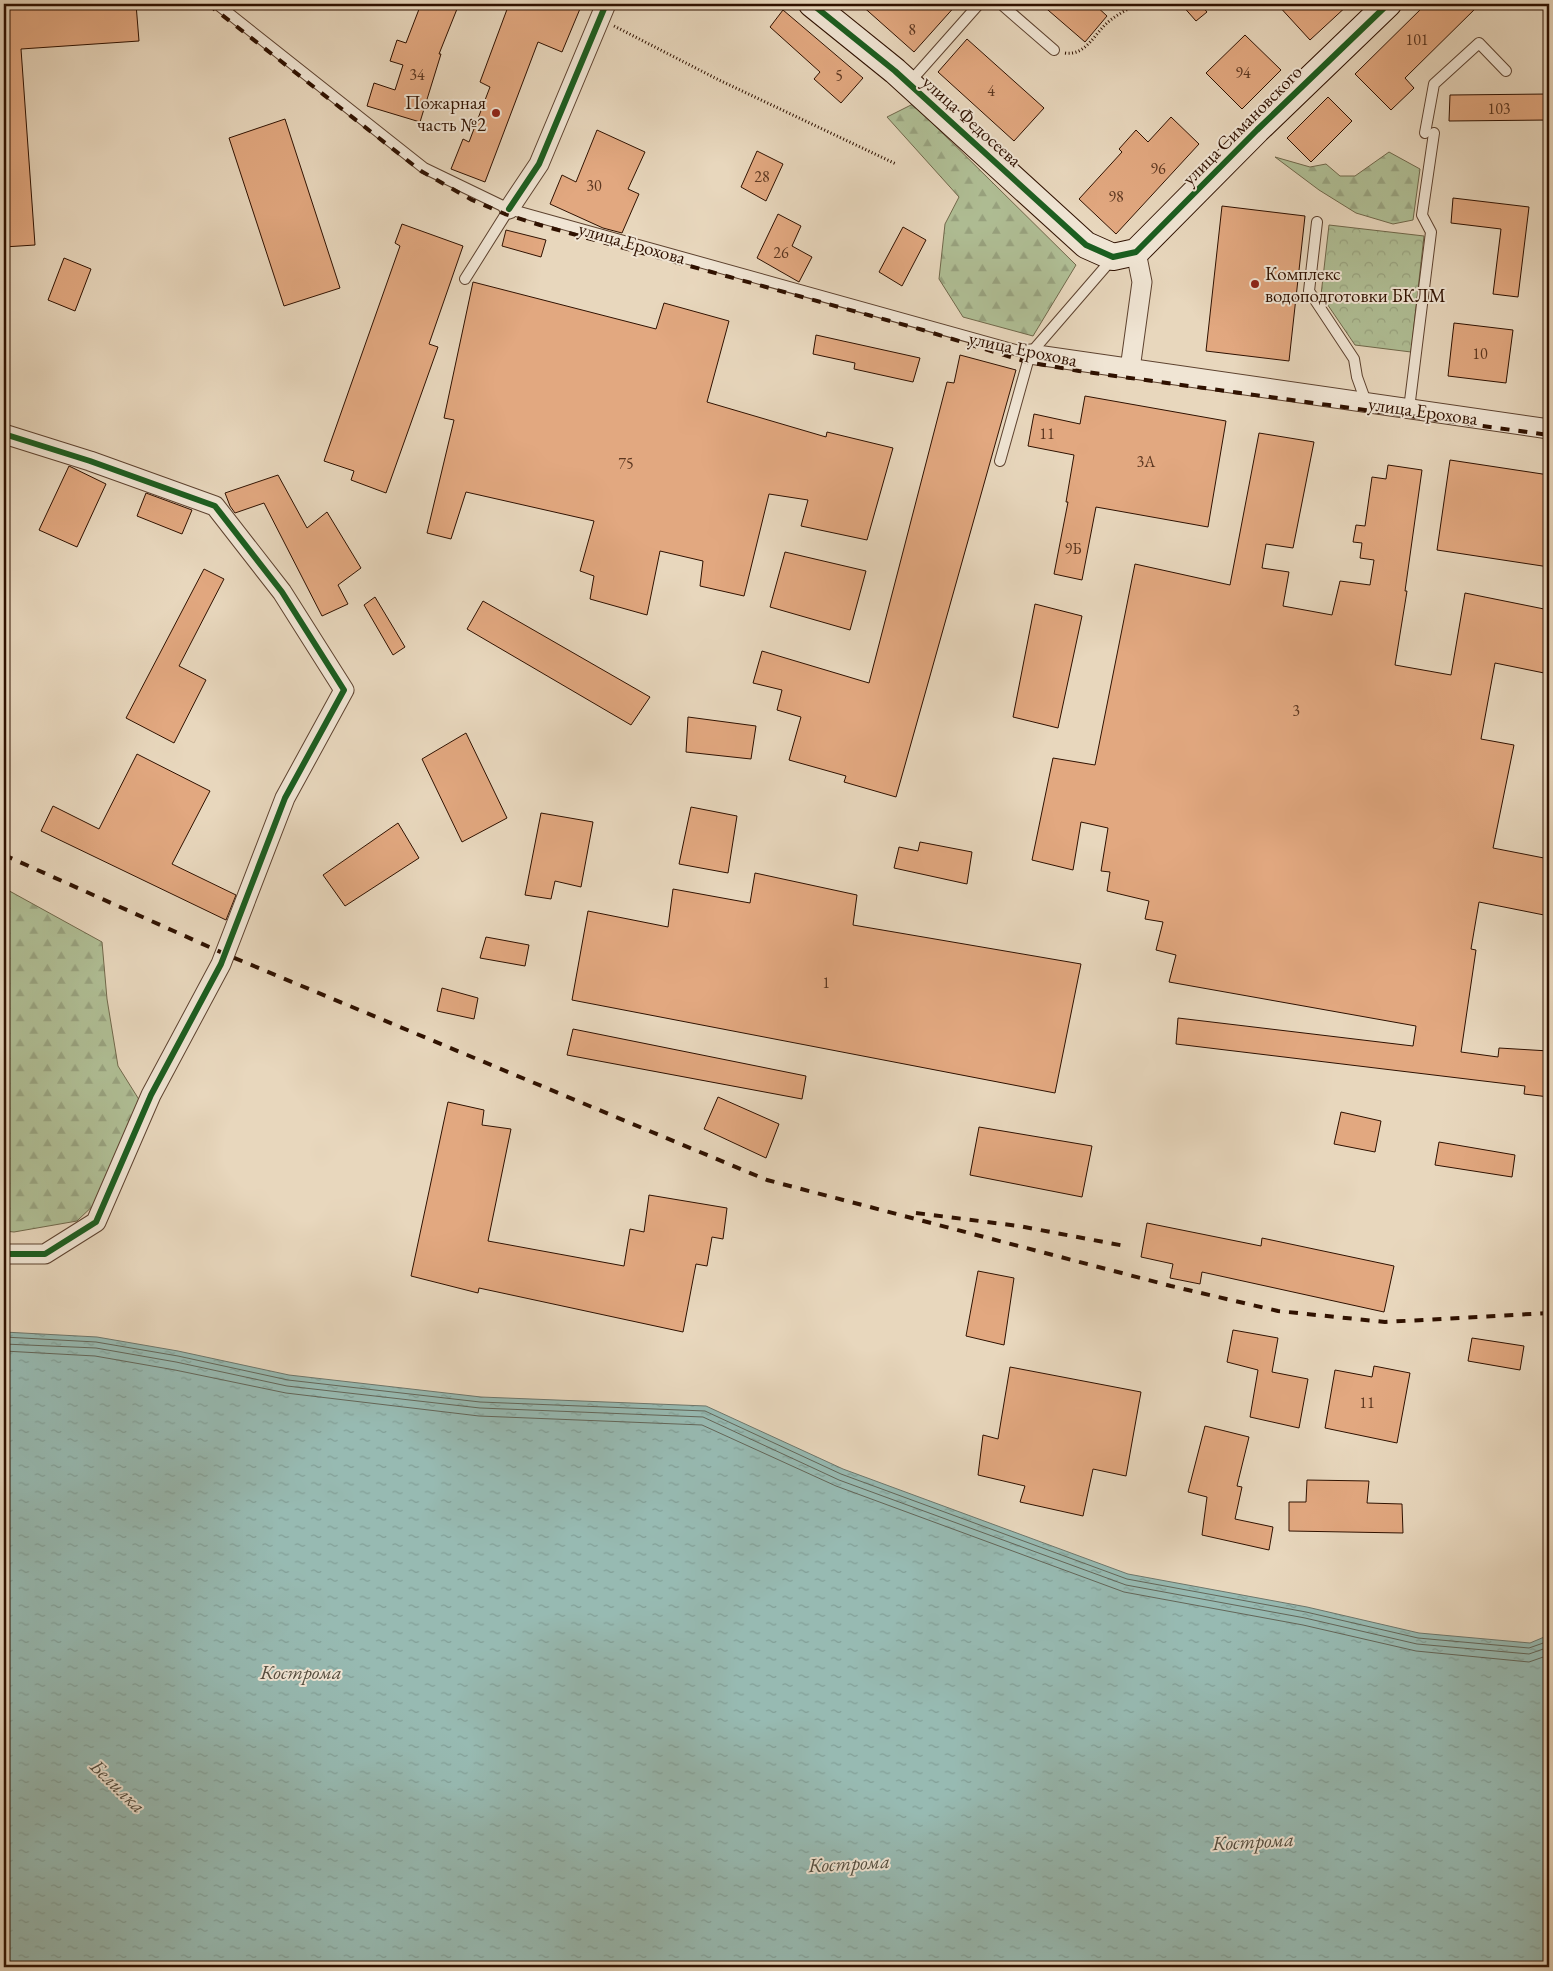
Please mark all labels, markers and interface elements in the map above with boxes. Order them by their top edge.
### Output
house number: 8 [908,19,916,40]
house number: 101 [1405,29,1429,50]
street label: улица Симановского [1177,60,1307,190]
house number: 94 [1235,62,1251,83]
house number: 34 [409,64,425,85]
house number: 5 [835,65,843,86]
street label: улица Федосеева [917,70,1027,173]
house number: 4 [987,80,995,101]
place label: Пожарная часть №2 [405,90,486,137]
house number: 103 [1487,98,1511,119]
marker: Пожарная часть №2 [490,107,502,119]
house number: 96 [1150,158,1166,179]
house number: 28 [754,166,770,187]
house number: 30 [586,175,602,196]
house number: 98 [1108,186,1124,207]
street label: улица Ерохова [576,216,689,270]
house number: 26 [773,242,789,263]
place label: Комплекс водоподготовки БКЛМ [1265,261,1446,308]
marker: Комплекс водоподготовки БКЛМ [1249,278,1261,290]
street label: улица Ерохова [966,325,1080,373]
house number: 10 [1472,343,1488,364]
street label: улица Ерохова [1367,391,1480,431]
house number: 11 [1039,423,1055,444]
house number: 3А [1137,451,1156,472]
house number: 75 [618,453,634,474]
house number: 9Б [1064,538,1082,559]
house number: 3 [1292,700,1300,721]
house number: 1 [822,972,830,993]
house number: 11 [1359,1392,1375,1413]
water label: Кострома [259,1659,342,1685]
water label: Белилка [84,1753,151,1819]
water label: Кострома [1210,1826,1295,1856]
water label: Кострома [806,1848,891,1878]

